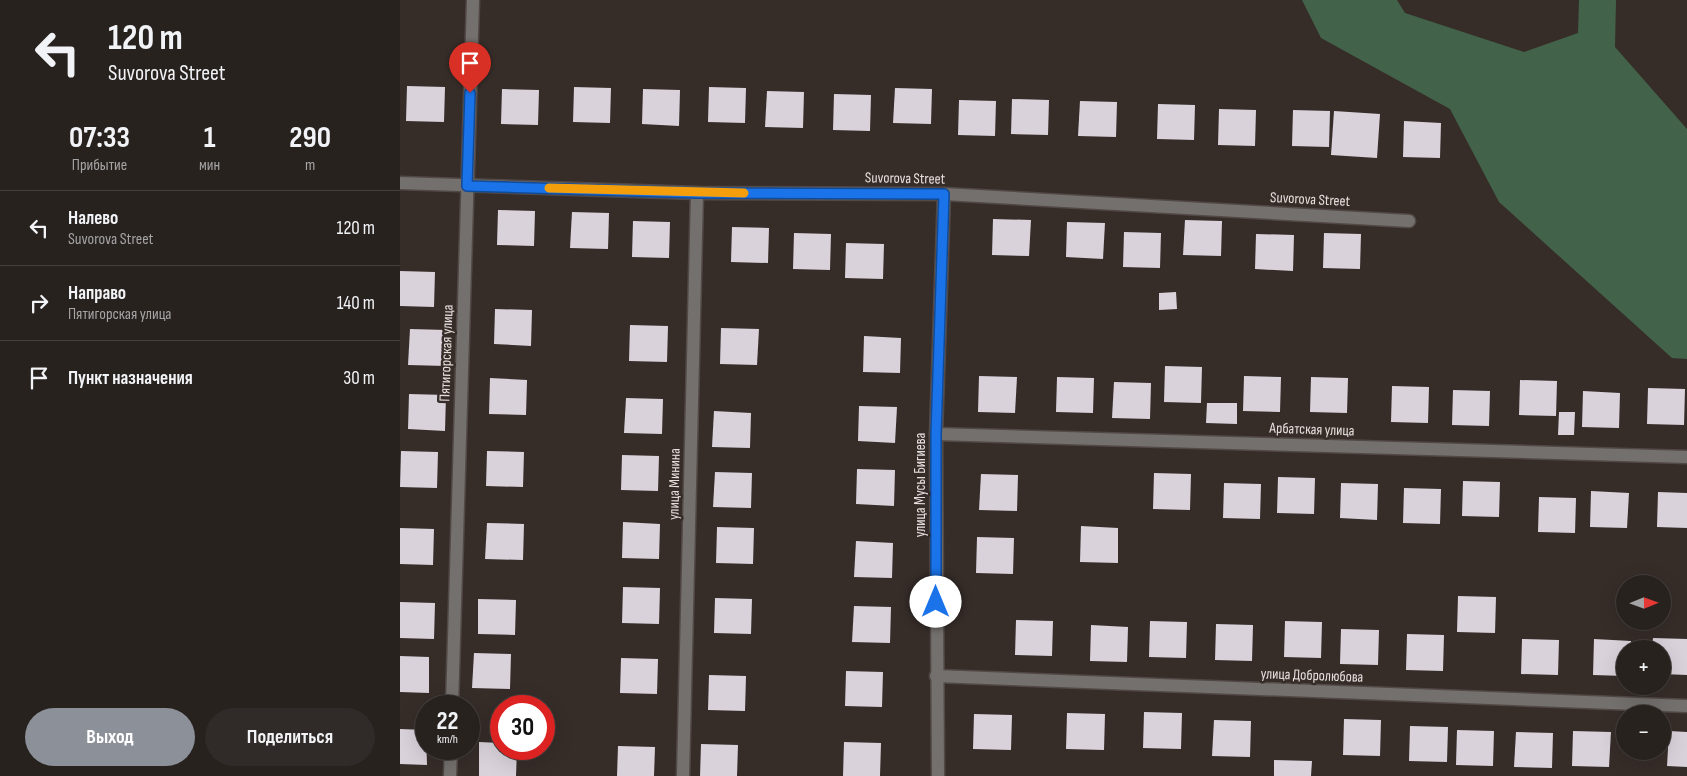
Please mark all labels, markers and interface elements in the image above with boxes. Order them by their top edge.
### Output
text: 120 m [108,17,183,60]
icon: left [25,20,90,85]
pin [449,42,491,93]
icon: arrive [456,49,484,77]
text: Suvorova Street [108,60,226,87]
text: 07:33 [69,120,130,156]
text: 1 [204,120,215,156]
text: 290 [289,120,331,156]
text: Прибытие [72,156,127,175]
text: мин [199,156,220,175]
text: m [305,156,315,175]
street label: Suvorova Street [865,168,946,189]
street label: Suvorova Street [1269,188,1351,211]
text: Налево [68,207,118,230]
icon: left [25,214,53,242]
text: 120 m [337,217,375,240]
text: Suvorova Street [68,230,154,249]
text: Направо [68,282,126,305]
icon: right [25,289,53,317]
text: 140 m [337,292,375,315]
street label: Пятигорская улица [435,304,458,402]
text: Пятигорская улица [68,305,172,324]
icon: arrive [25,364,53,392]
text: Пункт назначения [68,367,193,390]
text: 30 m [343,367,375,390]
street label: Арбатская улица [1268,418,1355,440]
street label: улица Мусы Бигиева [911,433,930,537]
street label: улица Минина [664,448,685,520]
position arrow [909,575,961,627]
north arrow [1616,575,1671,630]
map controls [1616,575,1671,760]
button: + [1616,640,1671,695]
street label: улица Добролюбова [1260,664,1364,687]
speed limit sign: 30 [490,695,555,760]
button: − [1616,705,1671,760]
text: 22 [437,706,458,737]
button: Выход [25,708,195,766]
button: Поделиться [205,708,375,766]
text: km/h [437,732,458,747]

